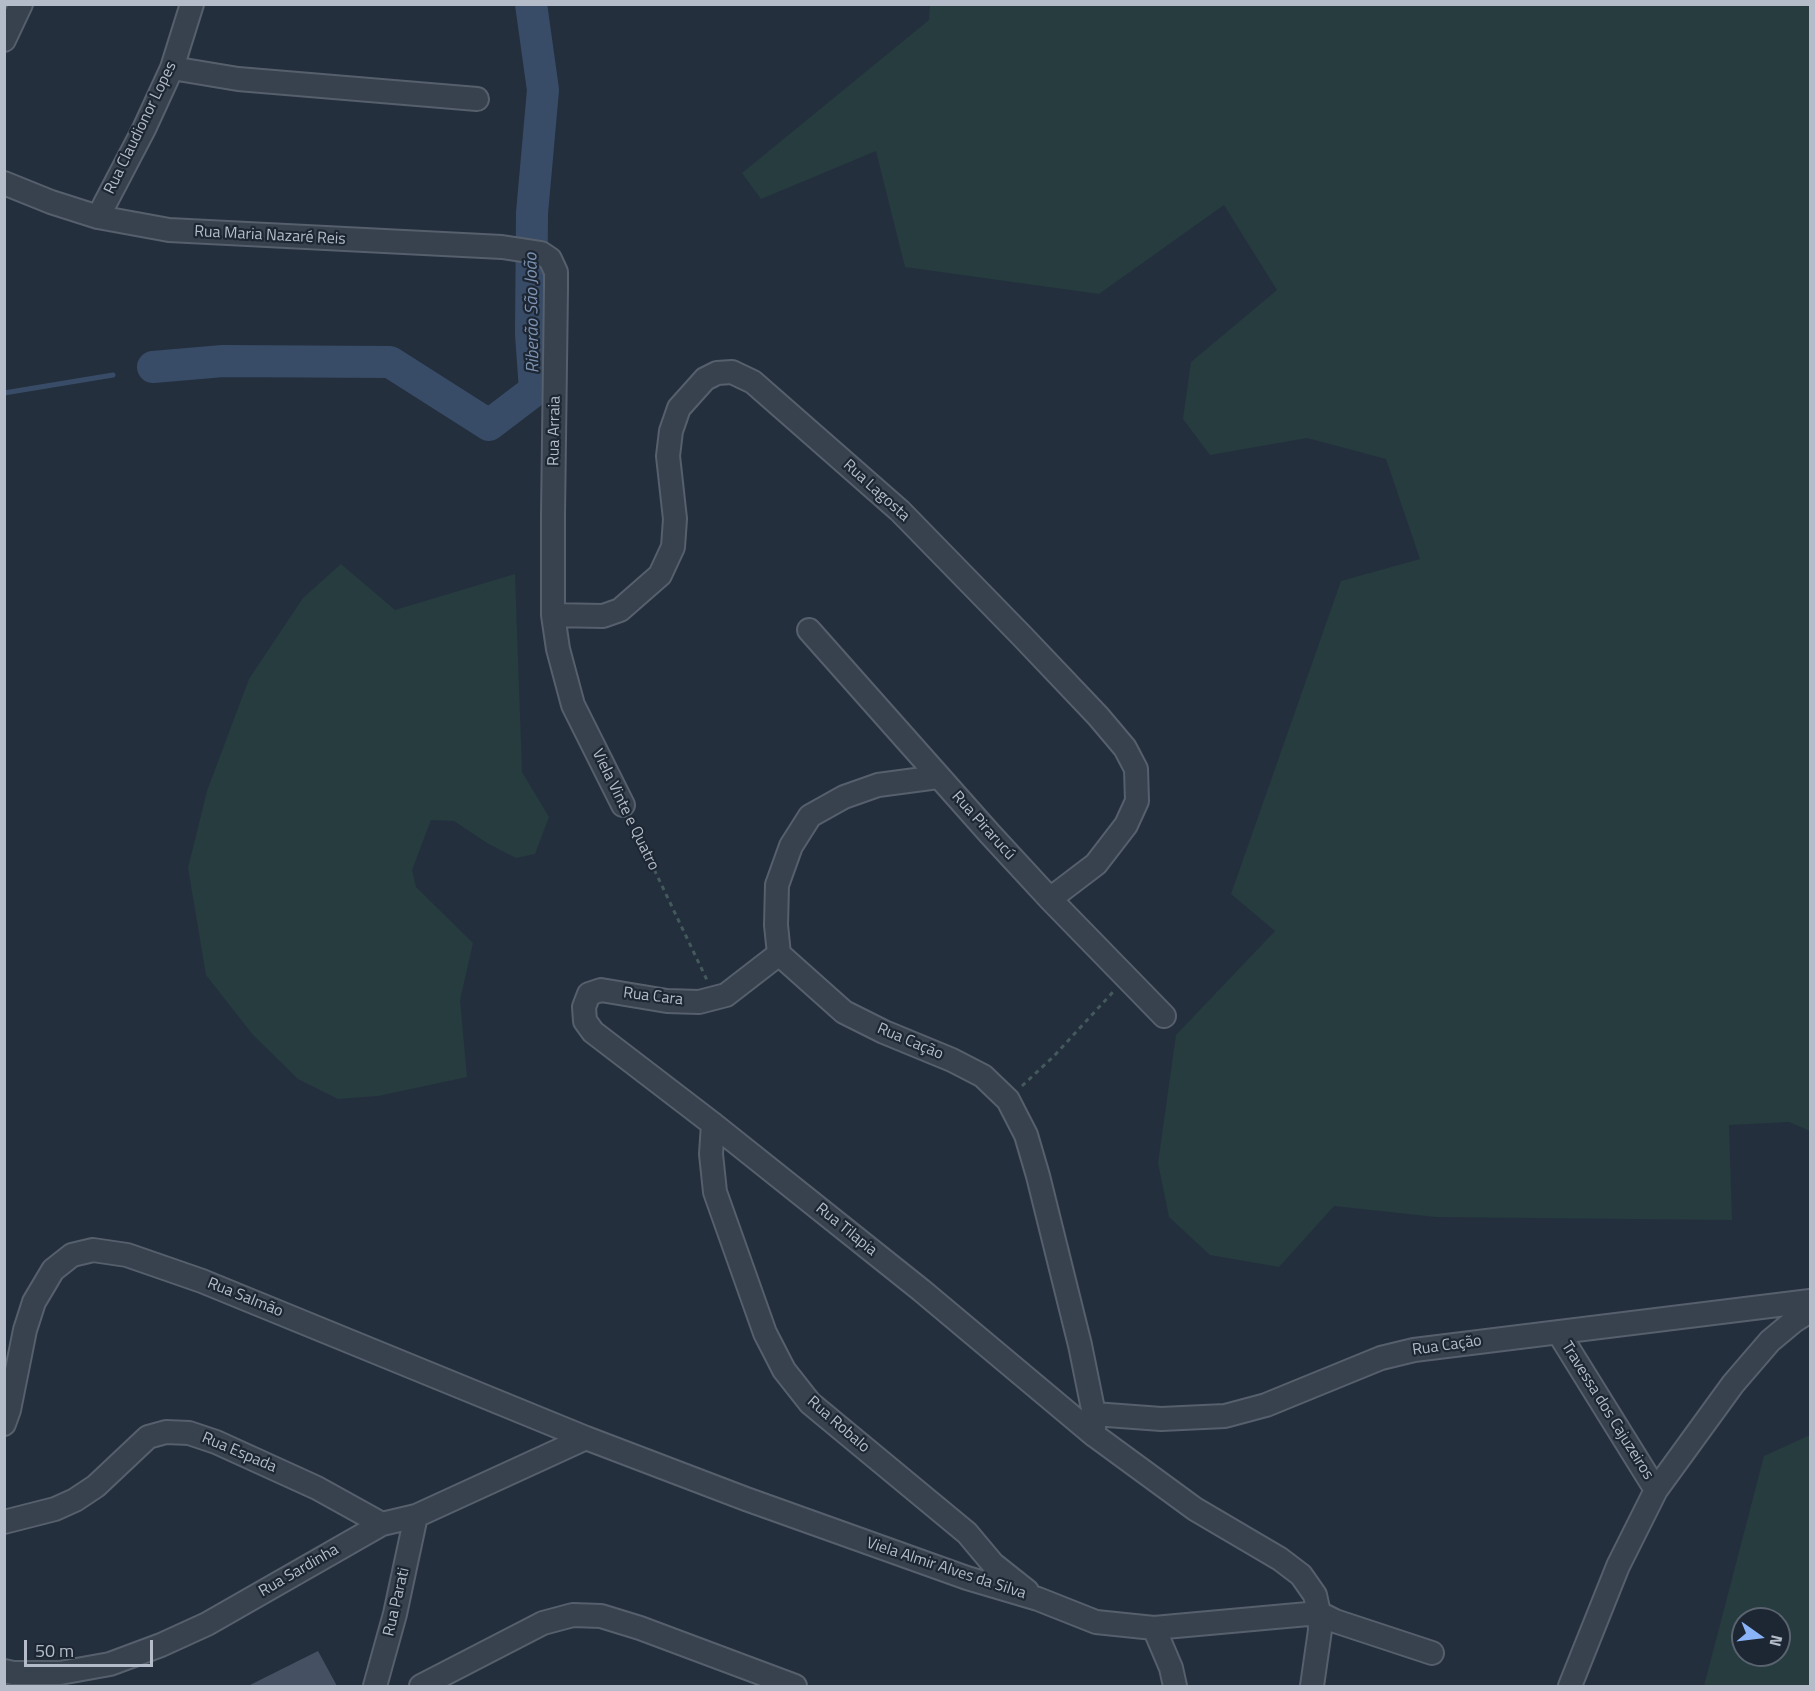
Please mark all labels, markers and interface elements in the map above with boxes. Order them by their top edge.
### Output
street label: Rua Claudionor Lopes [101,59,181,197]
street label: Rua Maria Nazaré Reis [194,222,346,250]
water label: Riberão São João [521,252,545,374]
street label: Rua Arraia [545,396,565,466]
street label: Rua Lagosta [839,456,913,526]
street label: Viela Vinte e Quatro [587,746,663,874]
street label: Rua Pirarucú [947,788,1019,864]
street label: Rua Cara [622,984,684,1010]
street label: Rua Cação [874,1019,946,1065]
street label: Rua Tilapia [811,1199,881,1261]
street label: Rua Salmão [204,1274,286,1322]
street label: Rua Cação [1411,1332,1483,1360]
street label: Travessa dos Cajuzeiros [1557,1338,1657,1484]
street label: Rua Robalo [803,1393,873,1457]
street label: Rua Espada [199,1429,279,1477]
street label: Viela Almir Alves da Silva [864,1534,1028,1604]
street label: Rua Sardinha [256,1540,342,1602]
street label: Rua Parati [380,1566,414,1638]
north arrow [1731,1607,1791,1667]
scale bar [27,1628,156,1666]
text: N [1764,1633,1790,1649]
text: 50 m [35,1637,74,1664]

